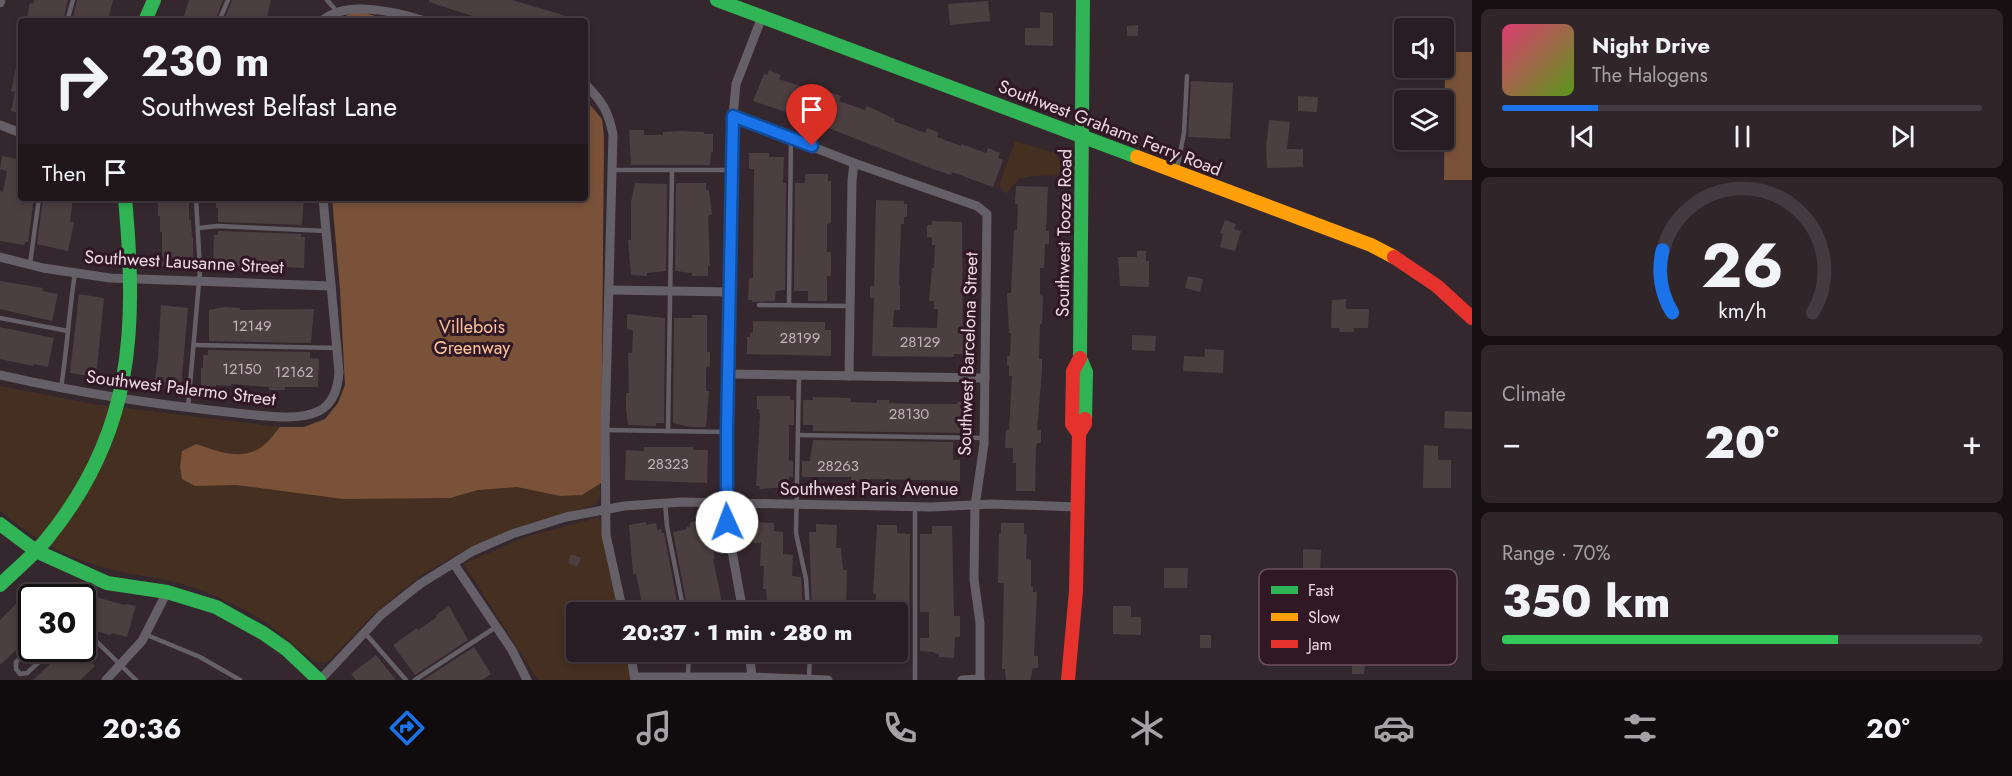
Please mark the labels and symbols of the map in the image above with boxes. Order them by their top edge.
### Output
street label: Southwest Grahams Ferry Road [995,73,1225,183]
pin [786,84,837,146]
street label: Southwest Tooze Road [1050,149,1078,317]
street label: Southwest Lausanne Street [84,244,285,280]
street label: Southwest Barcelona Street [951,251,985,456]
park label: Villebois Greenway [434,314,510,361]
house number: 12149 [232,315,272,337]
house number: 28199 [780,327,820,349]
house number: 28129 [900,331,940,353]
house number: 12150 [222,358,262,380]
house number: 12162 [274,361,314,383]
street label: Southwest Palermo Street [85,363,278,413]
house number: 28130 [889,403,929,425]
house number: 28323 [647,453,689,475]
house number: 28263 [817,455,859,477]
street label: Southwest Paris Avenue [780,476,958,502]
position arrow [695,490,759,554]
legend [1259,569,1457,665]
text: Fast [1308,579,1334,602]
speed limit sign: 30 [18,584,96,662]
text: Slow [1308,606,1340,629]
text: Jam [1306,633,1332,656]

